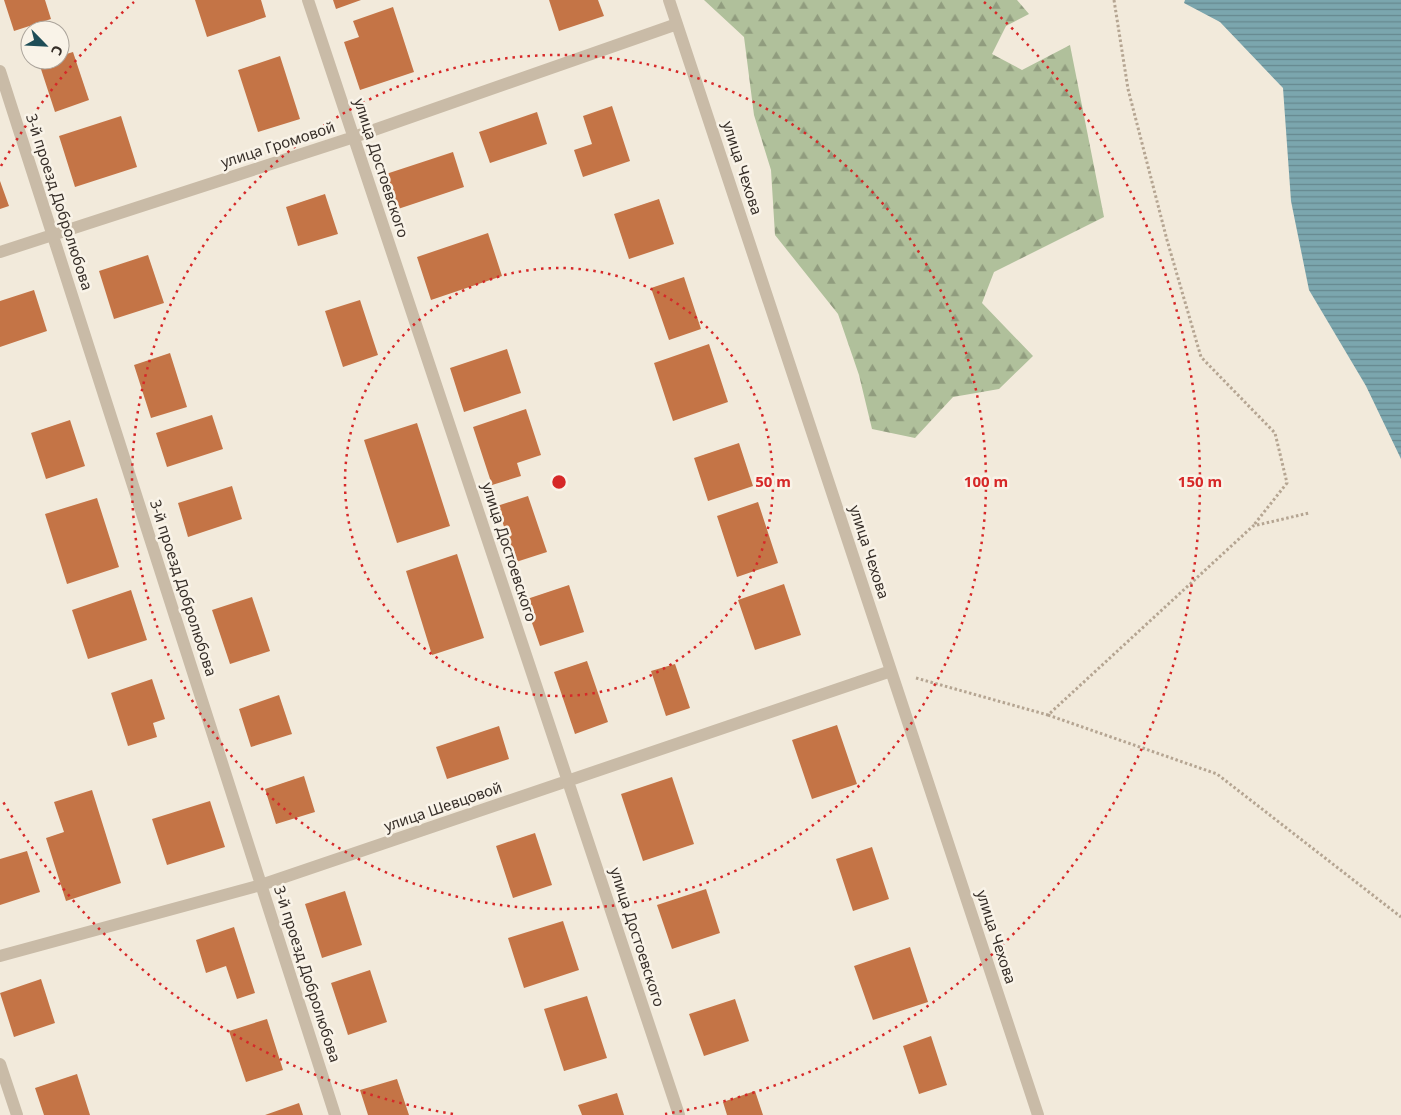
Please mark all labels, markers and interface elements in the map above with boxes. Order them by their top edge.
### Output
north arrow [20,20,70,70]
text: С [47,43,68,58]
street label: улица Достоевского [350,95,414,240]
street label: 3-й проезд Добролюбова [22,111,98,293]
street label: улица Громовой [218,116,337,172]
street label: улица Чехова [718,118,768,217]
text: 50 m [755,471,791,491]
text: 100 m [964,471,1008,491]
text: 150 m [1178,471,1222,491]
centre of rings [550,473,568,491]
street label: улица Достоевского [478,479,542,624]
street label: 3-й проезд Добролюбова [146,497,222,679]
street label: улица Чехова [845,502,895,601]
street label: улица Шевцовой [381,777,504,836]
street label: улица Достоевского [606,864,670,1009]
street label: 3-й проезд Добролюбова [270,883,346,1065]
street label: улица Чехова [972,887,1022,986]

